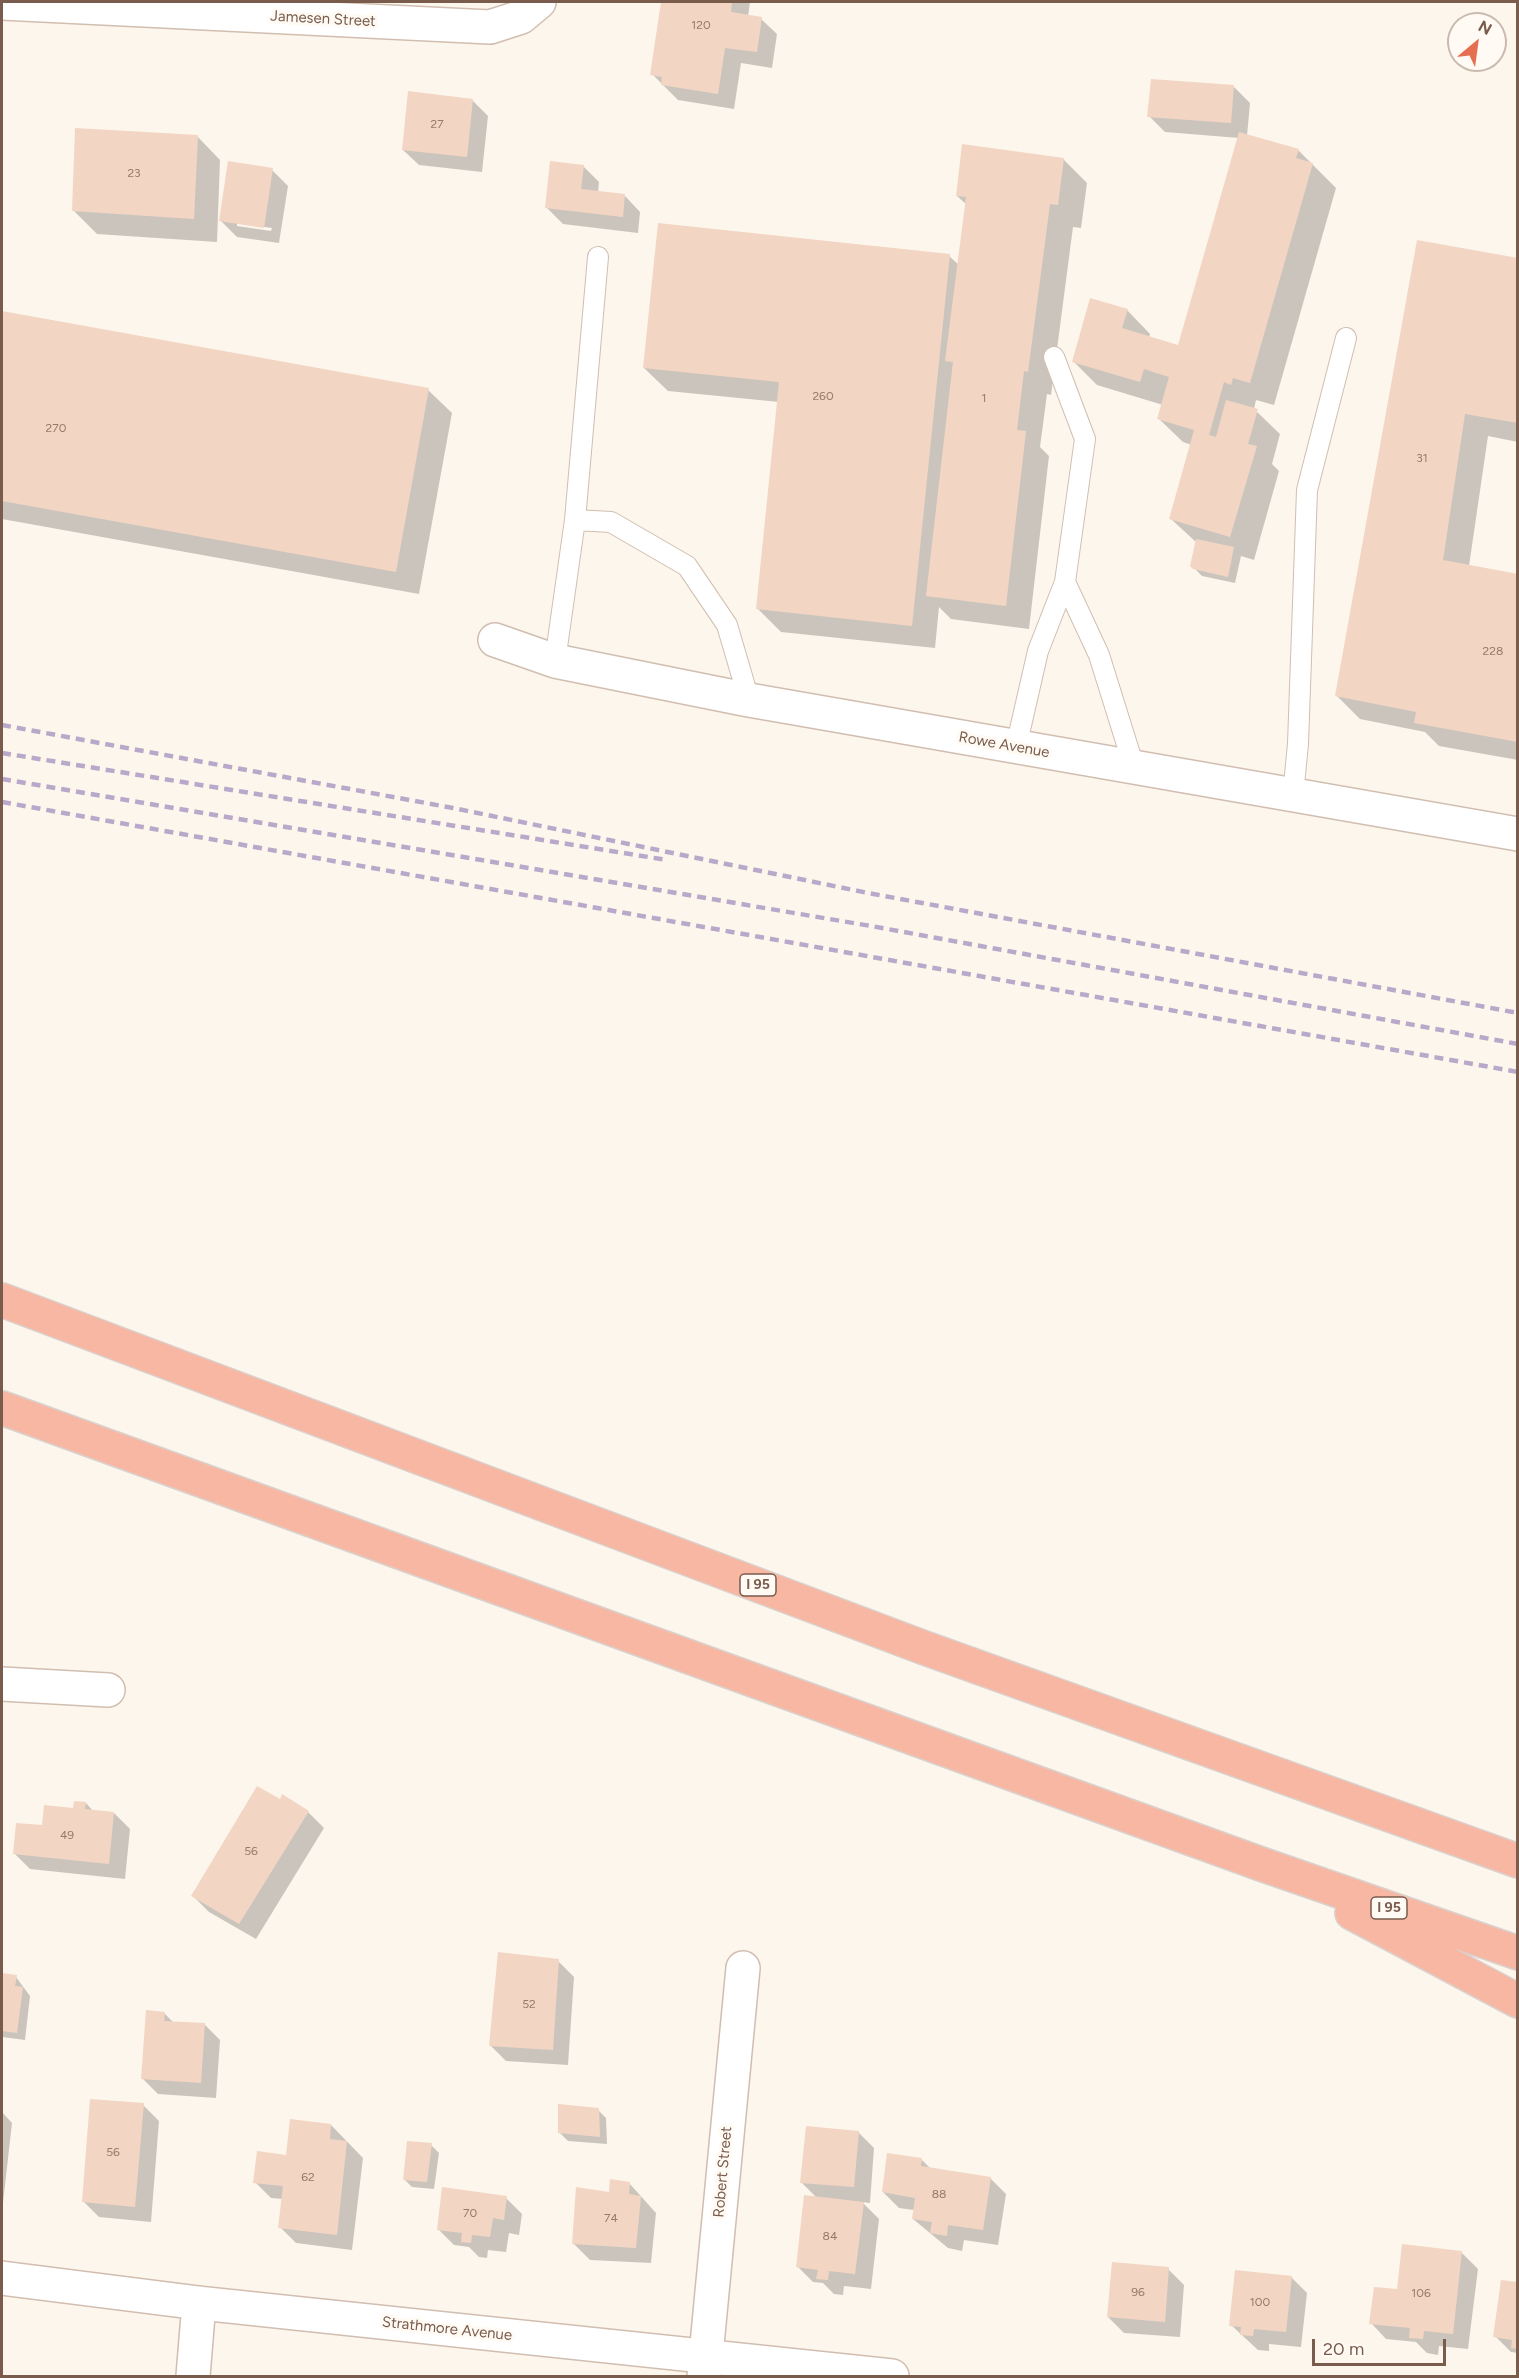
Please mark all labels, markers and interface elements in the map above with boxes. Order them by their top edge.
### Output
street label: Jamesen Street [270,7,376,31]
north arrow [1447,12,1507,72]
text: N [1475,16,1495,39]
house number: 120 [691,18,711,32]
house number: 27 [430,117,444,131]
house number: 23 [127,166,141,180]
house number: 260 [812,389,834,403]
house number: 1 [982,391,986,405]
house number: 270 [46,421,66,435]
house number: 31 [1416,451,1428,465]
house number: 228 [1483,644,1503,658]
street label: Rowe Avenue [957,728,1051,762]
road number: I 95 [740,1574,776,1596]
house number: 49 [60,1828,74,1842]
house number: 56 [244,1844,258,1858]
road number: I 95 [1371,1897,1407,1919]
house number: 52 [522,1997,536,2011]
street label: Robert Street [710,2126,736,2218]
house number: 56 [106,2145,120,2159]
house number: 62 [301,2170,315,2184]
house number: 88 [932,2187,946,2201]
house number: 70 [463,2206,477,2220]
house number: 74 [604,2211,618,2225]
house number: 84 [823,2229,837,2243]
house number: 96 [1131,2285,1145,2299]
house number: 106 [1411,2286,1431,2300]
house number: 100 [1250,2295,1270,2309]
street label: Strathmore Avenue [381,2313,513,2345]
scale bar [1315,2327,1448,2365]
text: 20 m [1323,2338,1364,2360]

